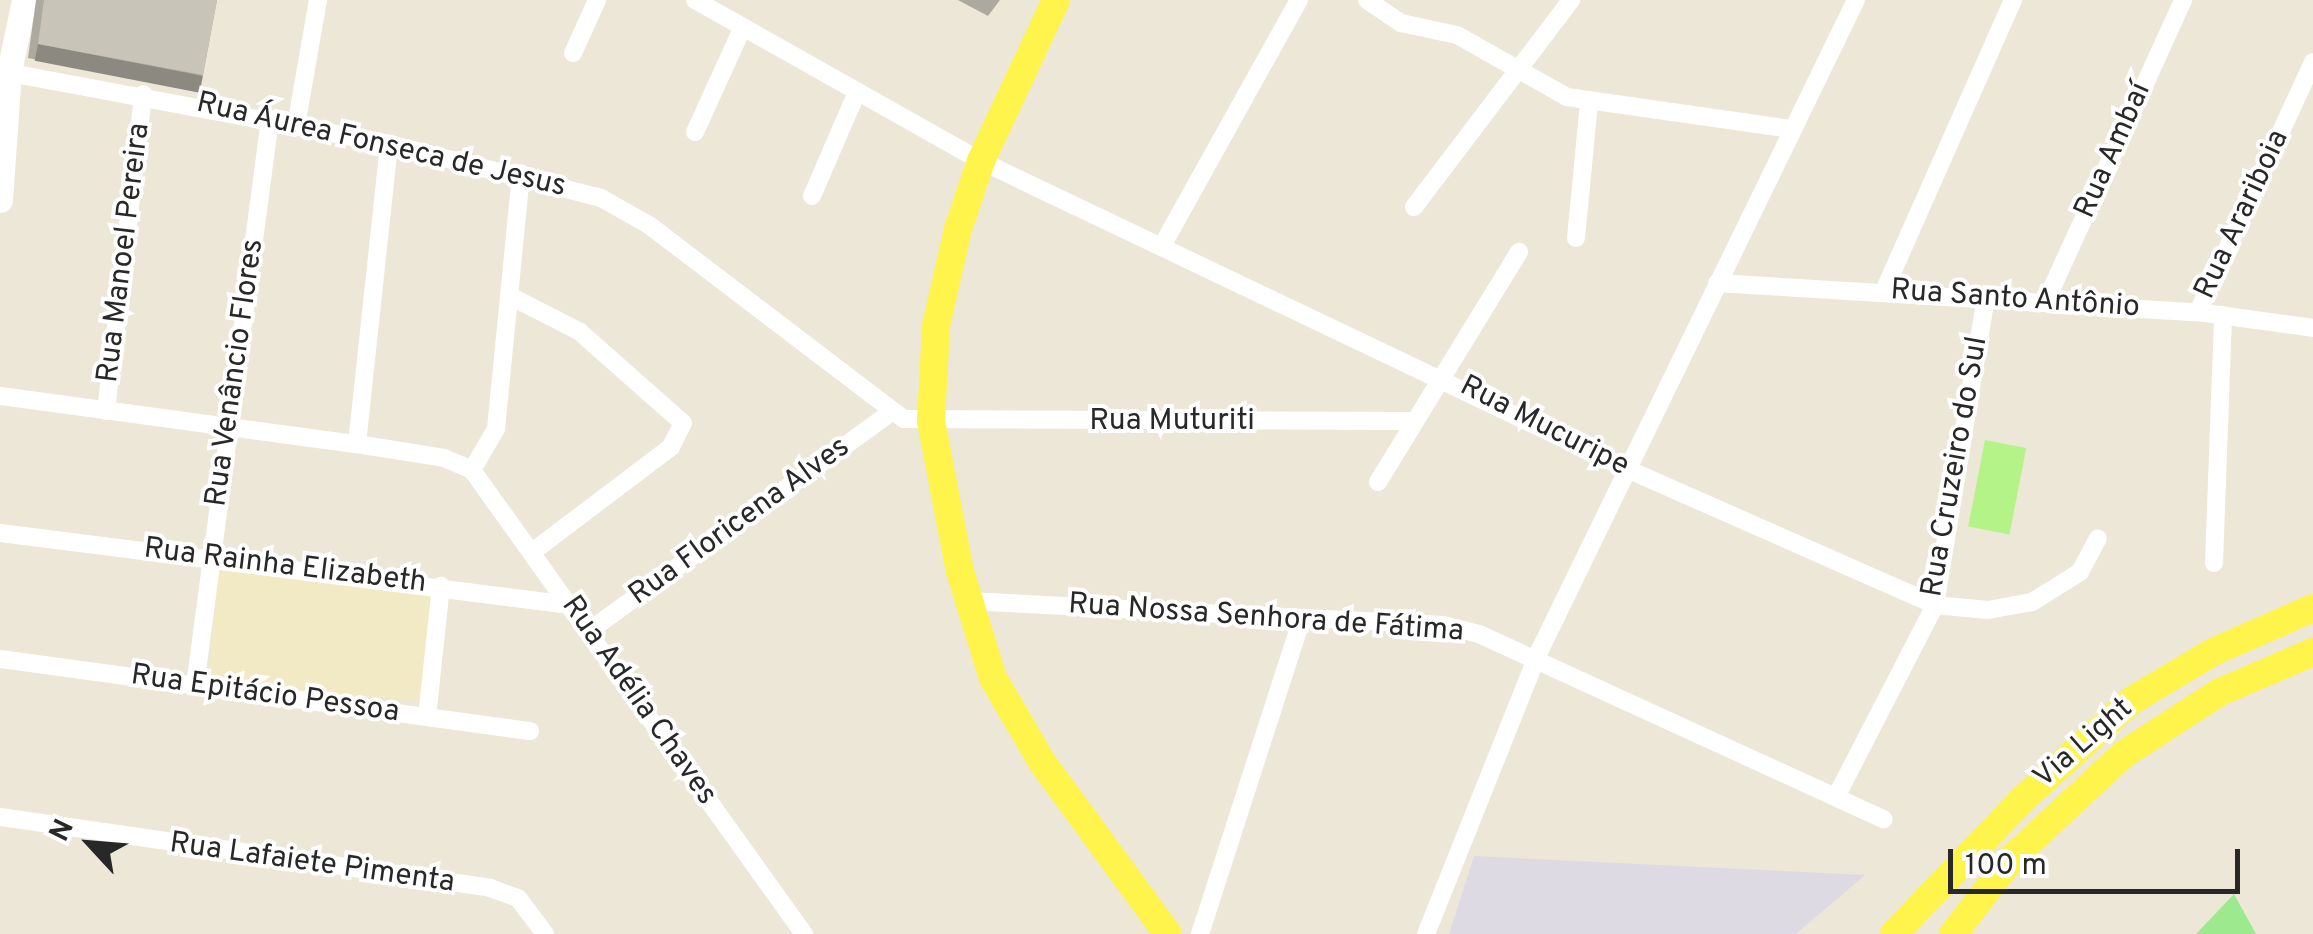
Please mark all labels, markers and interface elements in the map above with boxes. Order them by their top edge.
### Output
street label: Rua Ambaí [2068,77,2160,225]
street label: Rua Áurea Fonseca de Jesus [192,86,570,206]
street label: Rua Manoel Pereira [91,121,159,385]
street label: Rua Arariboia [2188,124,2298,306]
street label: Rua Venâncio Flores [199,236,273,510]
street label: Rua Santo Antônio [1889,273,2141,327]
street label: Rua Cruzeiro do Sul [1915,334,1997,600]
street label: Rua Mucuripe [1453,369,1635,485]
street label: Rua Muturiti [1089,404,1255,440]
street label: Rua Floricena Alves [622,430,858,614]
street label: Rua Rainha Elizabeth [142,532,428,602]
street label: Rua Nossa Senhora de Fátima [1067,587,1465,651]
street label: Rua Adélia Chaves [552,589,724,813]
street label: Rua Epitácio Pessoa [128,658,402,732]
street label: Via Light [2027,691,2141,797]
north arrow [40,794,140,894]
text: N [42,814,84,848]
street label: Rua Lafaiete Pimenta [167,826,457,902]
scale bar [1953,829,2246,891]
text: 100 m [1965,848,2047,885]

